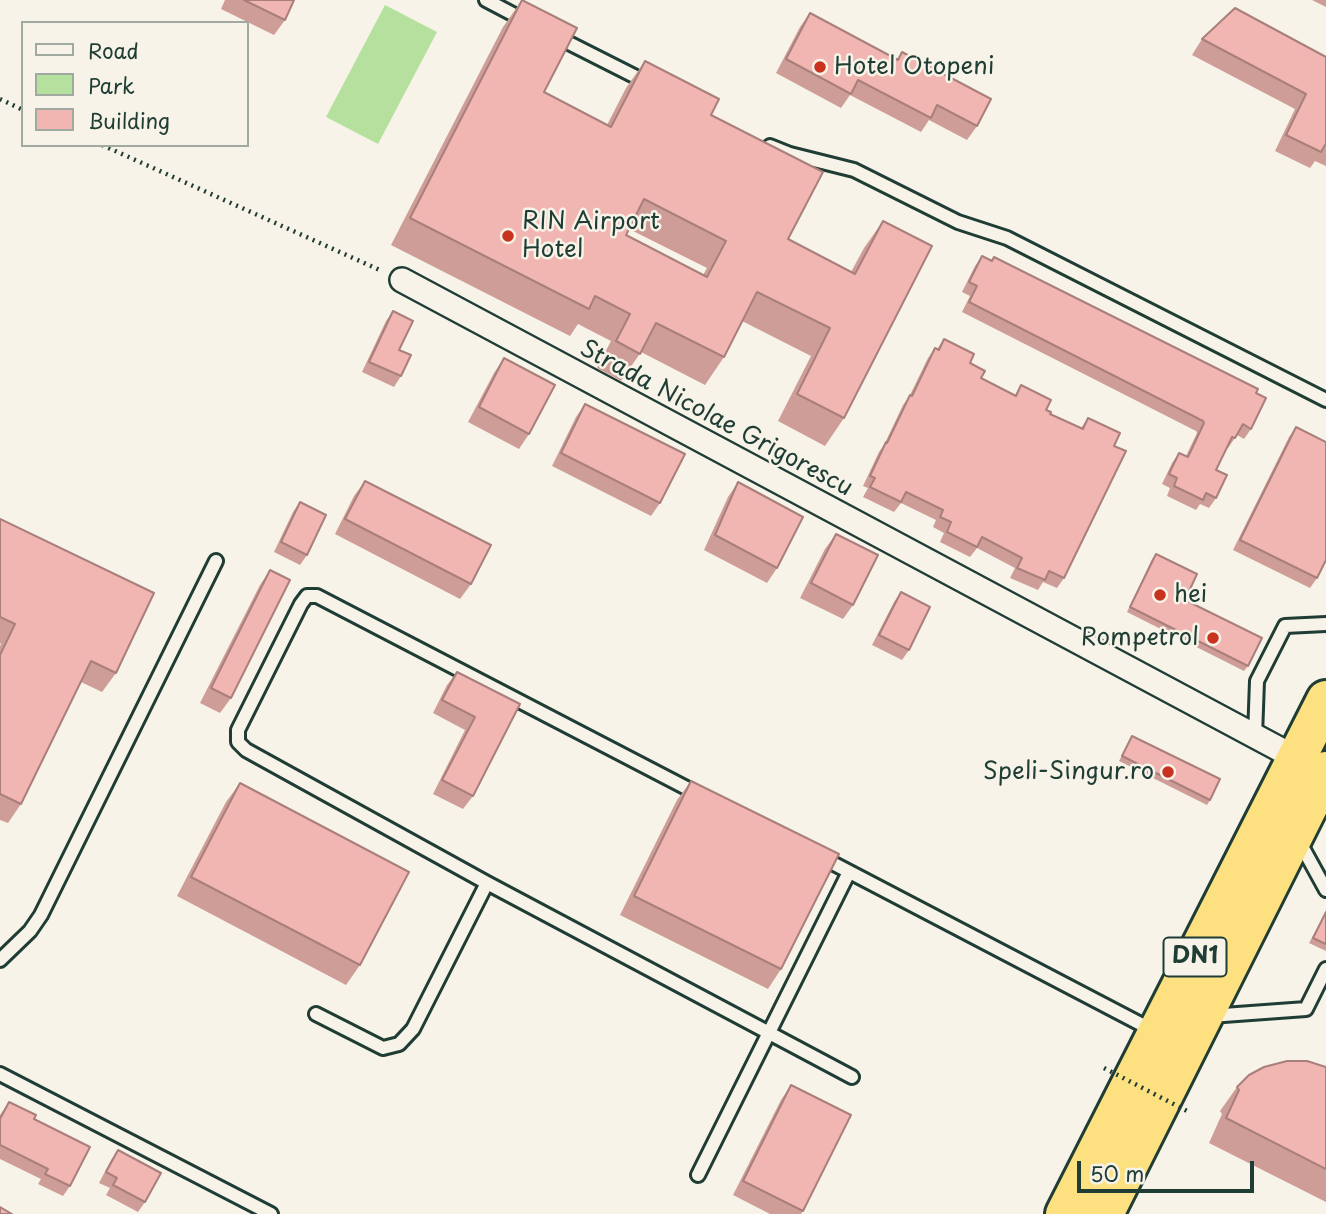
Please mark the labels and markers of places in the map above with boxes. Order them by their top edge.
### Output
place label: Hotel Otopeni [834,53,994,81]
marker: Hotel Otopeni [812,59,828,75]
place label: RIN Airport Hotel [522,208,660,264]
marker: RIN Airport Hotel [500,228,516,244]
place label: hei [1174,581,1207,609]
marker: hei [1152,587,1168,603]
place label: Rompetrol [1081,624,1199,652]
marker: Rompetrol [1205,630,1221,646]
place label: Speli-Singur.ro [983,758,1154,786]
marker: Speli-Singur.ro [1160,764,1176,780]

